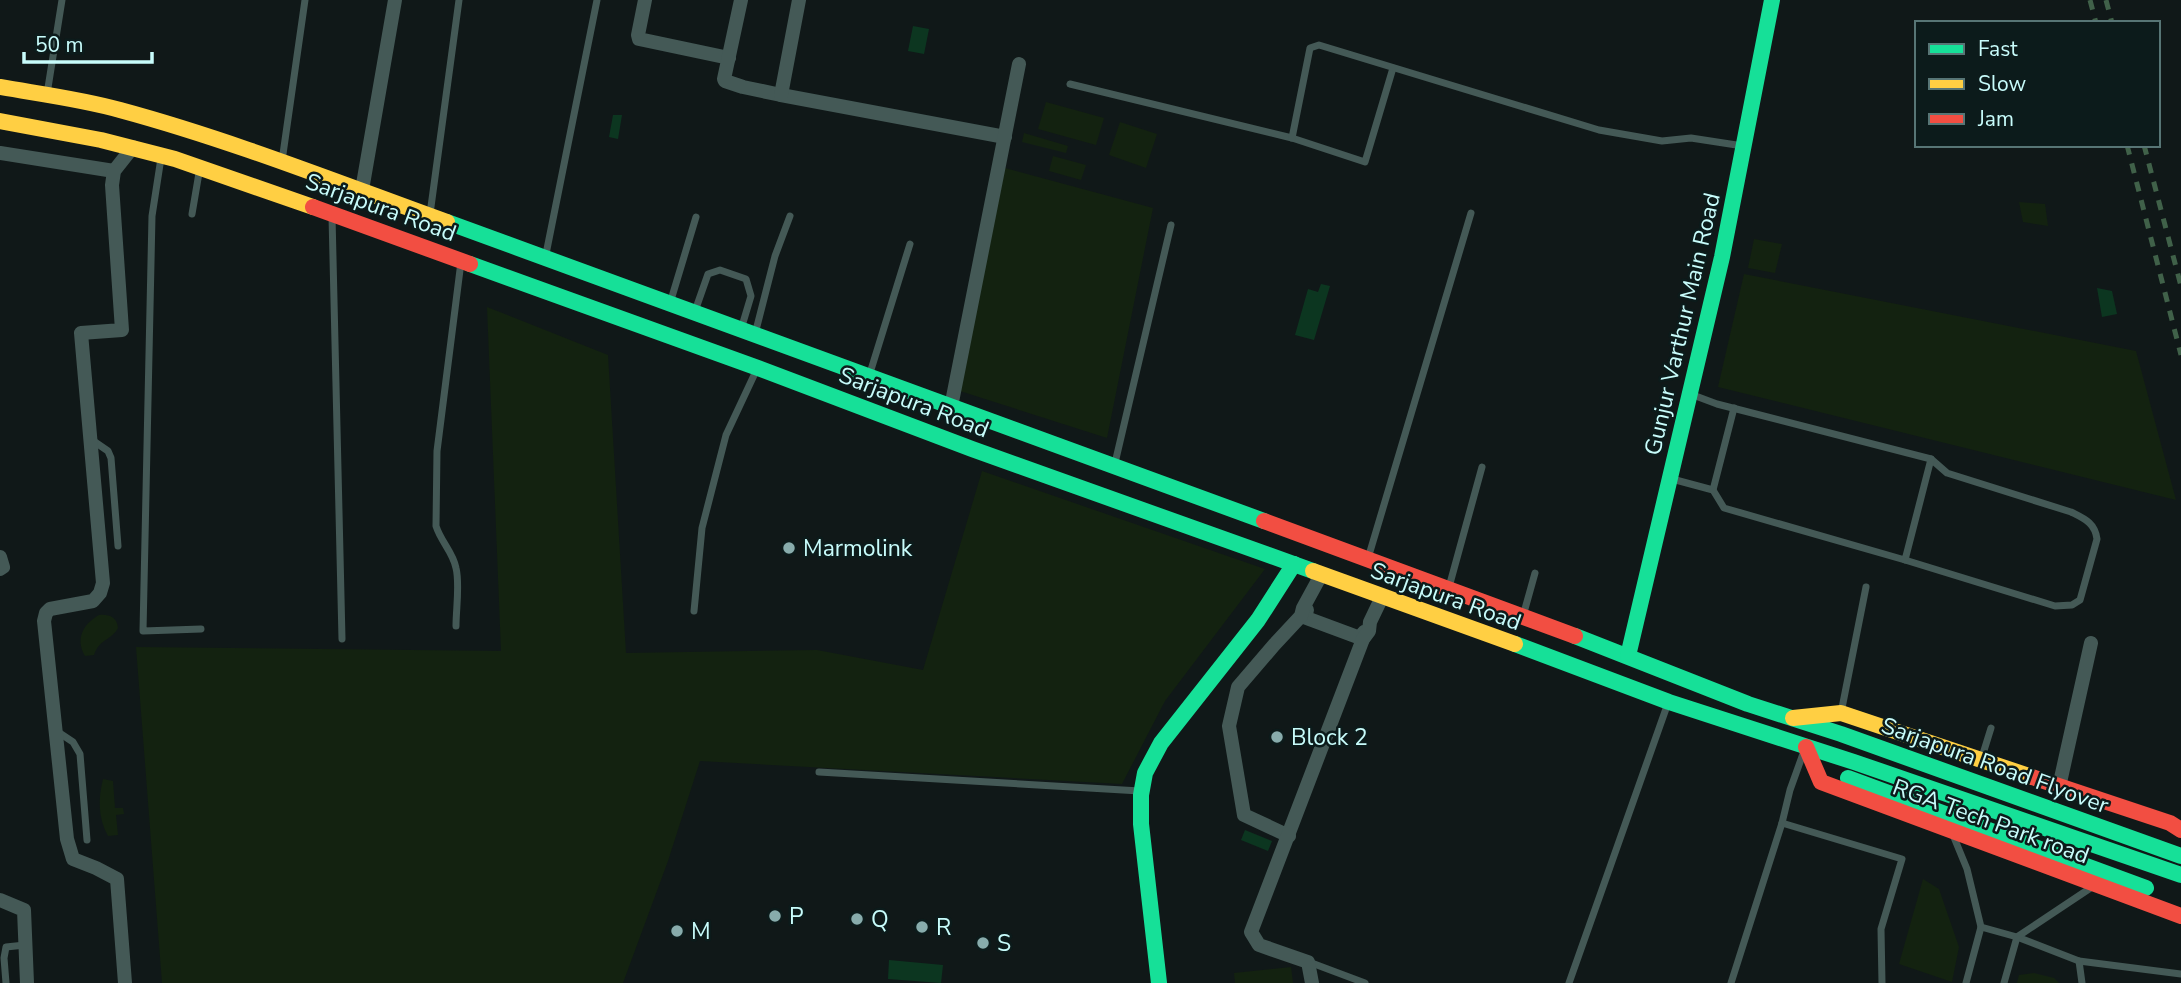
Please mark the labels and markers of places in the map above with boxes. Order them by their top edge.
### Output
place label: Marmolink [803,533,913,564]
marker: Marmolink [781,540,797,556]
place label: Block 2 [1291,722,1368,753]
marker: Block 2 [1269,729,1285,745]
place label: P [789,901,804,932]
place label: Q [871,904,889,935]
marker: P [767,908,783,924]
marker: Q [849,911,865,927]
place label: R [936,912,951,943]
place label: M [691,916,711,947]
marker: R [914,919,930,935]
marker: M [669,923,685,939]
place label: S [997,928,1011,959]
marker: S [975,935,991,951]

